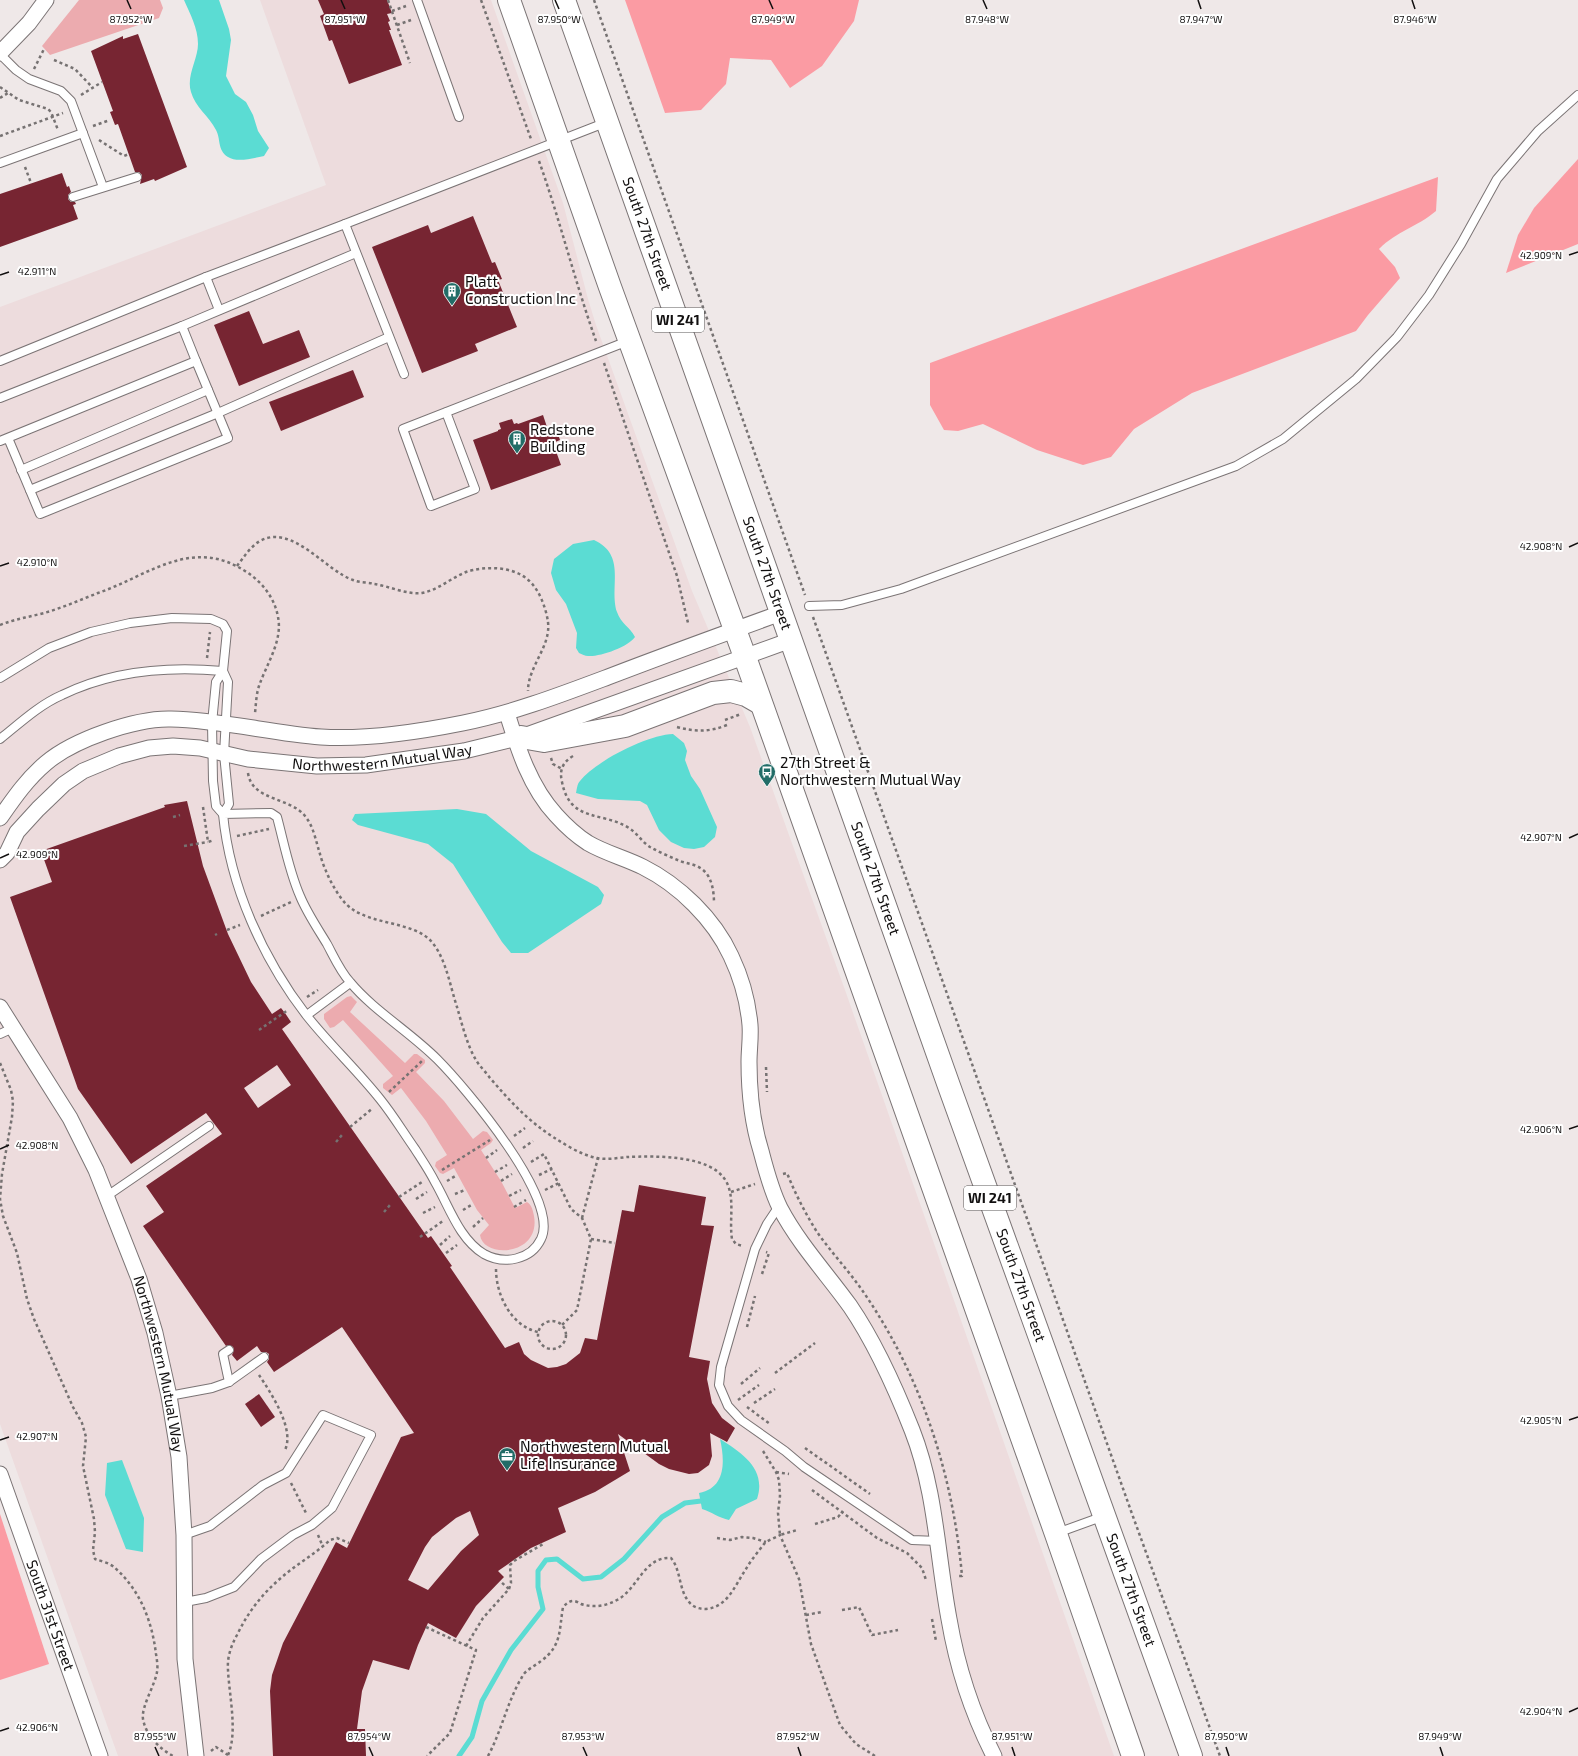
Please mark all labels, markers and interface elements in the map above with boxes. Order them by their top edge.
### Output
text: 87.952°W [110,13,153,25]
text: 87.951°W [324,13,366,25]
text: 87.950°W [537,13,581,25]
text: 87.949°W [751,13,795,25]
text: 87.948°W [965,13,1010,25]
text: 87.947°W [1179,13,1223,25]
text: 87.946°W [1393,13,1437,25]
street label: South 27th Street [619,174,676,293]
text: 42.909°N [1520,249,1562,261]
text: 42.911°N [18,265,56,277]
place label: Platt Construction Inc [465,272,576,307]
building icon: Platt Construction Inc [442,281,462,306]
road number: WI 241 [652,308,704,332]
place label: Redstone Building [530,420,594,455]
building icon: Redstone Building [507,429,527,454]
street label: South 27th Street [740,514,797,632]
text: 42.908°N [1520,540,1562,552]
text: 42.910°N [17,556,57,568]
street label: Northwestern Mutual Way [292,739,474,774]
place label: 27th Street & Northwestern Mutual Way [780,753,961,788]
bus stop icon: 27th Street & Northwestern Mutual Way [757,762,777,787]
street label: South 27th Street [848,819,905,937]
text: 42.907°N [1520,831,1562,843]
text: 42.909°N [16,848,58,860]
text: 42.906°N [1520,1123,1562,1135]
text: 42.908°N [16,1139,58,1151]
road number: WI 241 [964,1186,1016,1210]
street label: South 27th Street [993,1226,1051,1344]
street label: Northwestern Mutual Way [130,1273,188,1454]
text: 42.905°N [1520,1414,1562,1426]
text: 42.907°N [16,1430,58,1442]
place label: Northwestern Mutual Life Insurance [520,1437,669,1472]
office icon: Northwestern Mutual Life Insurance [497,1446,517,1471]
street label: South 27th Street [1103,1531,1161,1649]
street label: South 31st Street [23,1557,79,1673]
text: 42.904°N [1520,1705,1562,1717]
text: 42.906°N [16,1721,58,1733]
text: 87.955°W [134,1730,177,1742]
text: 87.954°W [347,1730,391,1742]
text: 87.953°W [562,1730,605,1742]
text: 87.952°W [777,1730,820,1742]
text: 87.951°W [991,1730,1033,1742]
text: 87.950°W [1204,1730,1248,1742]
text: 87.949°W [1418,1730,1462,1742]

